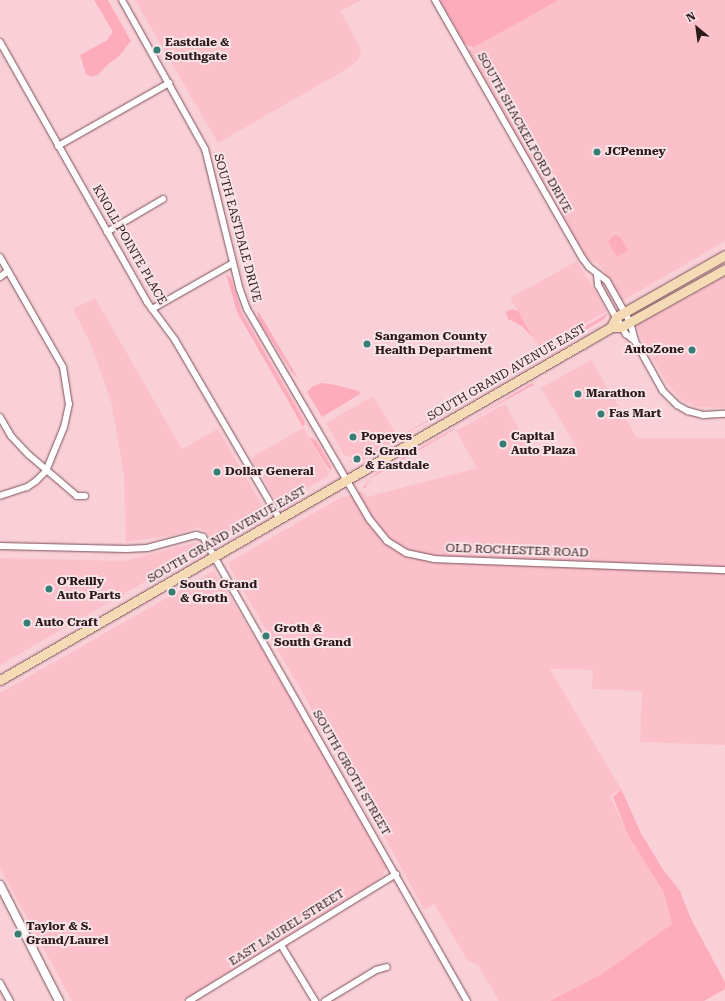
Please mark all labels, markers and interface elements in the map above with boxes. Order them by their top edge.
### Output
north arrow [677,8,717,48]
text: N [684,9,698,25]
place label: Eastdale & Southgate [165,36,229,64]
marker: Eastdale & Southgate [152,45,162,55]
street label: SOUTH SHACKELFORD DRIVE [474,50,574,216]
place label: JCPenney [605,145,666,159]
marker: JCPenney [592,147,602,157]
street label: SOUTH EASTDALE DRIVE [210,152,264,304]
street label: KNOLL POINTE PLACE [89,183,169,307]
street label: SOUTH GRAND AVENUE EAST [425,322,589,424]
place label: Sangamon County Health Department [375,330,492,358]
marker: Sangamon County Health Department [362,339,372,349]
place label: AutoZone [625,343,684,357]
marker: AutoZone [687,345,697,355]
place label: Marathon [586,387,646,401]
marker: Marathon [573,389,583,399]
place label: Fas Mart [609,407,661,421]
marker: Fas Mart [596,409,606,419]
place label: Popeyes [361,430,412,444]
place label: Capital Auto Plaza [511,430,575,458]
marker: Popeyes [348,432,358,442]
marker: Capital Auto Plaza [498,439,508,449]
place label: S. Grand & Eastdale [365,445,429,473]
marker: S. Grand & Eastdale [352,454,362,464]
place label: Dollar General [225,465,314,479]
marker: Dollar General [212,467,222,477]
street label: SOUTH GRAND AVENUE EAST [145,484,309,586]
street label: OLD ROCHESTER ROAD [445,541,589,561]
place label: O'Reilly Auto Parts [57,575,121,603]
place label: South Grand & Groth [180,578,257,606]
marker: O'Reilly Auto Parts [44,584,54,594]
marker: South Grand & Groth [167,587,177,597]
place label: Auto Craft [35,616,98,630]
marker: Auto Craft [22,618,32,628]
place label: Groth & South Grand [274,622,351,650]
marker: Groth & South Grand [261,631,271,641]
street label: SOUTH GROTH STREET [309,708,393,838]
street label: EAST LAUREL STREET [227,887,347,969]
place label: Taylor & S. Grand/Laurel [26,920,109,948]
marker: Taylor & S. Grand/Laurel [13,929,23,939]

